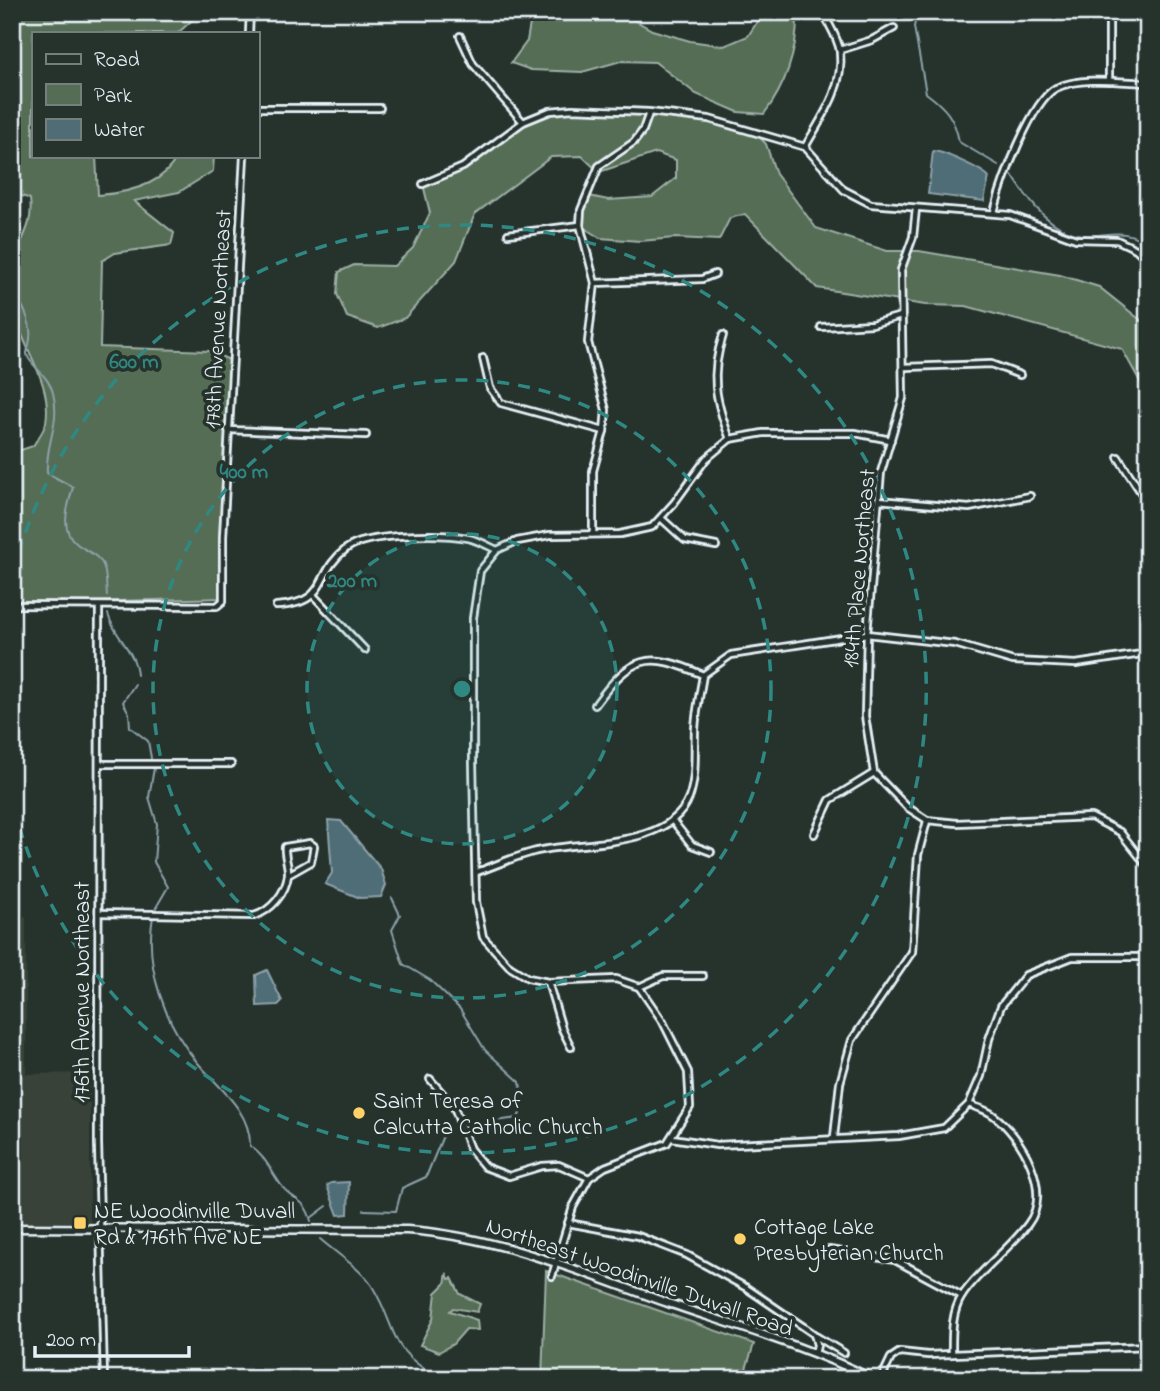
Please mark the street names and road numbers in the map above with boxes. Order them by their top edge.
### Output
street label: 178th Avenue Northeast [197,208,242,430]
street label: 184th Place Northeast [835,467,886,669]
street label: 176th Avenue Northeast [67,881,100,1103]
street label: Northeast Woodinville Duvall Road [481,1210,797,1347]

